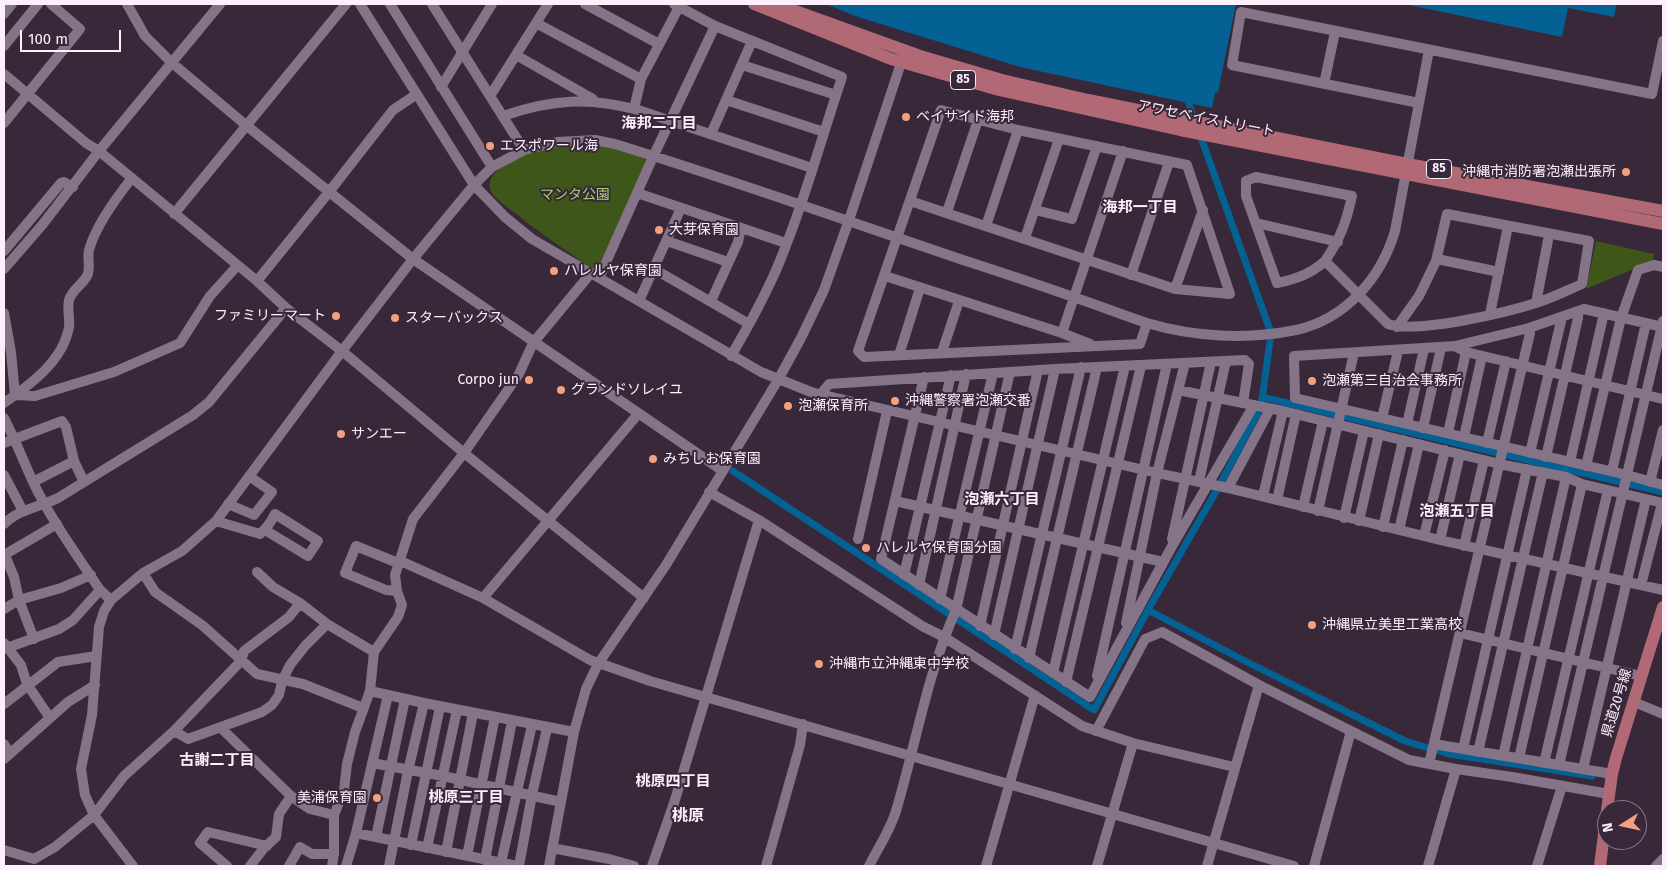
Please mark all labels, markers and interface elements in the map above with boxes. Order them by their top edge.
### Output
scale bar [22,20,124,52]
text: 100 m [28,30,68,48]
road number: 85 [950,70,976,90]
street label: アワセベイストリート [1136,97,1276,141]
place label: ベイサイド海邦 [916,109,1014,125]
marker: ベイサイド海邦 [900,111,912,123]
district label: 海邦二丁目 [622,115,696,133]
place label: エスポワール海 [500,138,598,154]
marker: エスポワール海 [484,140,496,152]
road number: 85 [1426,160,1452,178]
place label: 沖縄市消防署泡瀬出張所 [1462,164,1616,180]
marker: 沖縄市消防署泡瀬出張所 [1620,166,1632,178]
park label: マンタ公園 [540,187,610,203]
district label: 海邦一丁目 [1103,199,1177,217]
place label: 大芽保育園 [669,222,739,238]
marker: 大芽保育園 [653,224,665,236]
place label: ハレルヤ保育園 [564,263,662,279]
marker: ハレルヤ保育園 [548,265,560,277]
place label: ファミリーマート [214,308,326,324]
marker: ファミリーマート [330,310,342,322]
place label: スターバックス [405,310,503,326]
marker: スターバックス [389,312,401,324]
place label: Corpo jun [457,372,519,388]
place label: 泡瀬第三自治会事務所 [1322,373,1462,389]
marker: Corpo jun [523,374,535,386]
marker: 泡瀬第三自治会事務所 [1306,375,1318,387]
place label: グランドソレイユ [571,382,683,398]
marker: グランドソレイユ [555,384,567,396]
place label: 沖縄警察署泡瀬交番 [905,393,1031,409]
marker: 沖縄警察署泡瀬交番 [889,395,901,407]
place label: 泡瀬保育所 [798,398,868,414]
marker: 泡瀬保育所 [782,400,794,412]
place label: サンエー [351,426,407,442]
marker: サンエー [335,428,347,440]
place label: みちしお保育園 [663,451,761,467]
marker: みちしお保育園 [647,453,659,465]
district label: 泡瀬六丁目 [965,491,1039,509]
district label: 泡瀬五丁目 [1420,503,1494,521]
place label: ハレルヤ保育園分園 [876,540,1002,556]
marker: ハレルヤ保育園分園 [860,542,872,554]
place label: 沖縄県立美里工業高校 [1322,617,1462,633]
marker: 沖縄県立美里工業高校 [1306,619,1318,631]
place label: 沖縄市立沖縄東中学校 [829,656,969,672]
marker: 沖縄市立沖縄東中学校 [813,658,825,670]
street label: 県道20号線 [1599,667,1635,739]
district label: 古謝二丁目 [180,752,254,770]
district label: 桃原四丁目 [636,773,710,791]
district label: 桃原三丁目 [429,789,503,807]
place label: 美浦保育園 [297,790,367,806]
marker: 美浦保育園 [371,792,383,804]
north arrow [1597,800,1647,850]
district label: 桃原 [672,807,704,827]
text: N [1599,821,1617,834]

